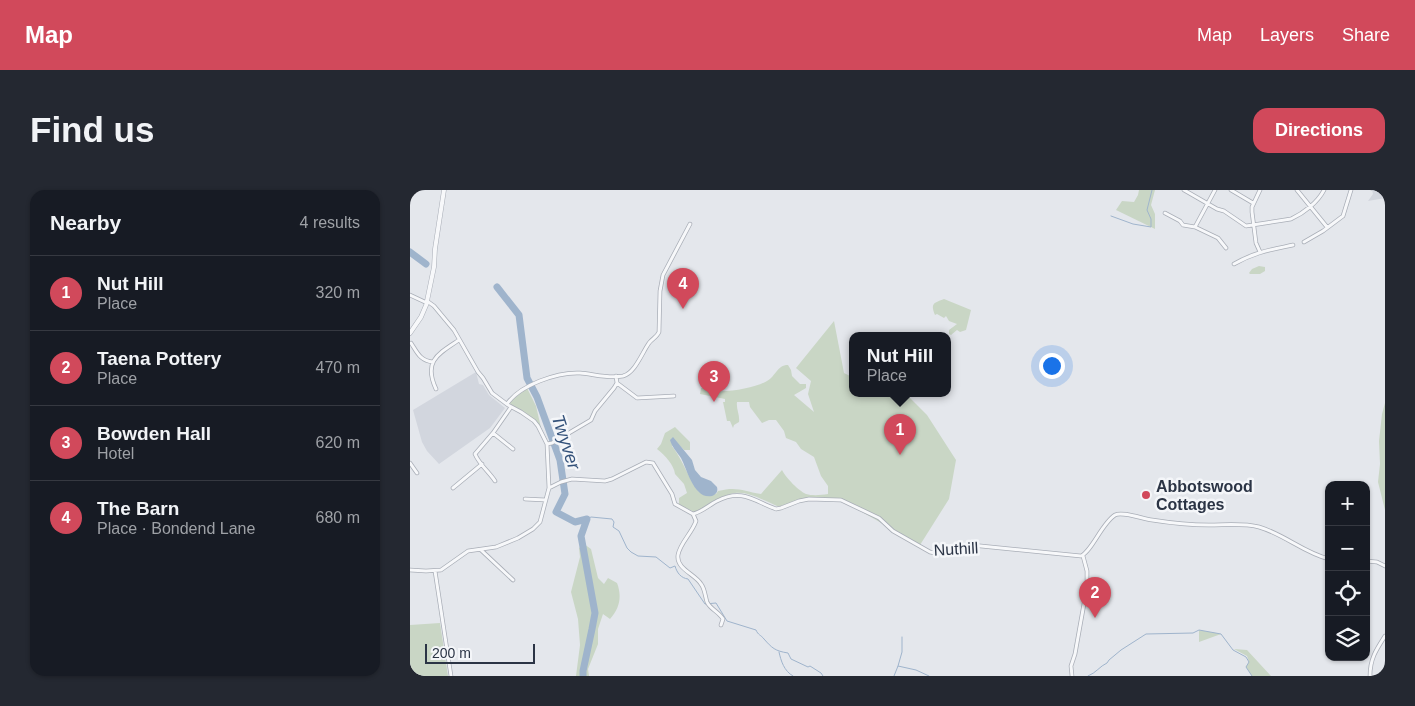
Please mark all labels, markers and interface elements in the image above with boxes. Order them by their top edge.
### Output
text: Map [25,21,73,48]
text: Map [1197,25,1232,45]
text: Layers [1260,25,1314,45]
text: Share [1342,25,1390,45]
button: Directions [1253,108,1385,153]
text: Find us [30,110,154,149]
text: Nearby [50,211,121,234]
text: 4 results [300,214,360,231]
pin: 4 [667,268,699,309]
text: Nut Hill [97,273,164,294]
text: 1 [62,284,70,301]
text: 320 m [316,284,360,301]
text: Place [97,295,137,312]
popup [849,332,951,397]
text: Nut Hill [867,345,933,366]
text: Taena Pottery [97,348,221,369]
your location [1039,353,1065,379]
text: 2 [62,359,70,376]
text: 470 m [316,359,360,376]
pin: 3 [698,361,730,402]
text: Place [867,367,907,384]
text: Place [97,370,137,387]
water label: Twyver [548,412,585,473]
pin: 1 [884,414,916,455]
text: Bowden Hall [97,423,211,444]
text: 3 [62,434,70,451]
text: 620 m [316,434,360,451]
text: Hotel [97,445,134,462]
place label: Abbotswood Cottages [1156,478,1253,513]
map controls [1325,481,1370,661]
button: + [1325,481,1370,526]
marker: Abbotswood Cottages [1140,489,1152,501]
text: The Barn [97,498,179,519]
text: 4 [62,509,70,526]
text: 680 m [316,509,360,526]
text: Place · Bondend Lane [97,520,255,537]
button: − [1325,526,1370,571]
street label: Nuthill [933,539,979,559]
button: locate [1325,571,1370,616]
pin: 2 [1079,577,1111,618]
button: layers [1325,616,1370,661]
scale bar [425,641,535,664]
text: 200 m [432,645,471,661]

